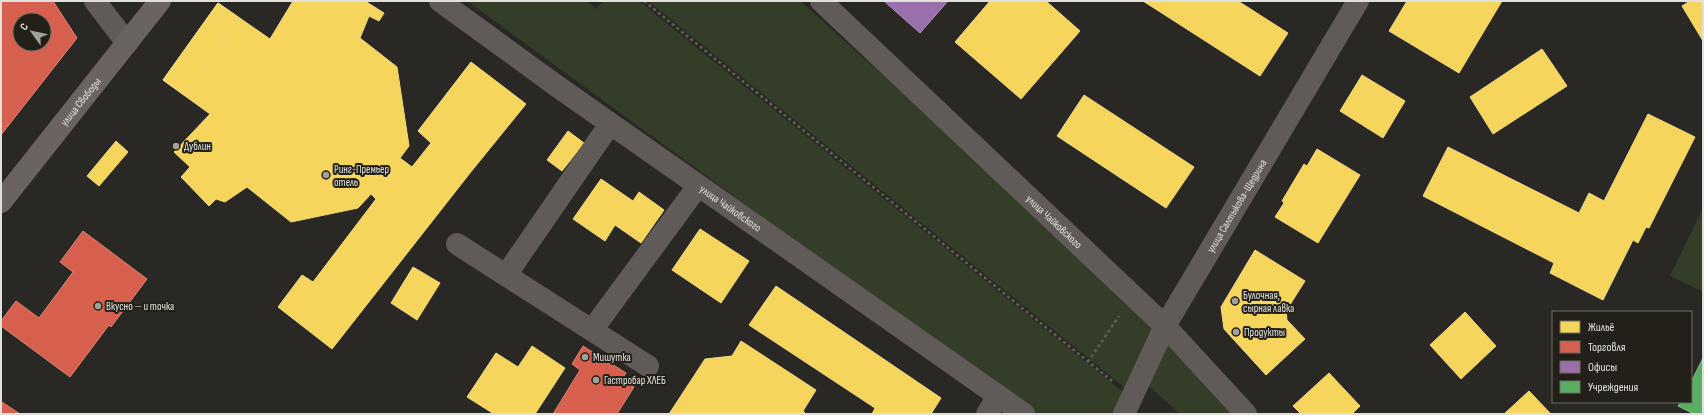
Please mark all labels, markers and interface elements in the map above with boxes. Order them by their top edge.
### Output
north arrow [12,12,52,52]
text: С [17,21,31,33]
street label: улица Свободы [58,75,104,129]
place label: Дублин [184,140,211,153]
marker: Дублин [171,141,181,151]
street label: улица Салтыкова-Щедрина [1204,157,1270,255]
place label: Ринг-Премьер отель [334,163,389,189]
marker: Ринг-Премьер отель [321,170,331,180]
street label: улица Чайковского [697,182,764,235]
street label: улица Чайковского [1023,192,1085,252]
place label: Булочная, сырная лавка [1243,289,1294,315]
marker: Булочная, сырная лавка [1230,296,1240,306]
place label: Вкусно — и точка [106,300,174,313]
marker: Вкусно — и точка [93,301,103,311]
legend [1552,311,1692,403]
text: Жильё [1588,320,1615,335]
place label: Продукты [1244,326,1285,339]
marker: Продукты [1231,327,1241,337]
text: Торговля [1588,340,1626,355]
place label: Мишутка [593,351,631,364]
marker: Мишутка [580,352,590,362]
text: Офисы [1588,360,1617,375]
place label: Гастробар ХЛЕБ [604,374,666,387]
marker: Гастробар ХЛЕБ [591,375,601,385]
text: Учреждения [1588,380,1639,395]

